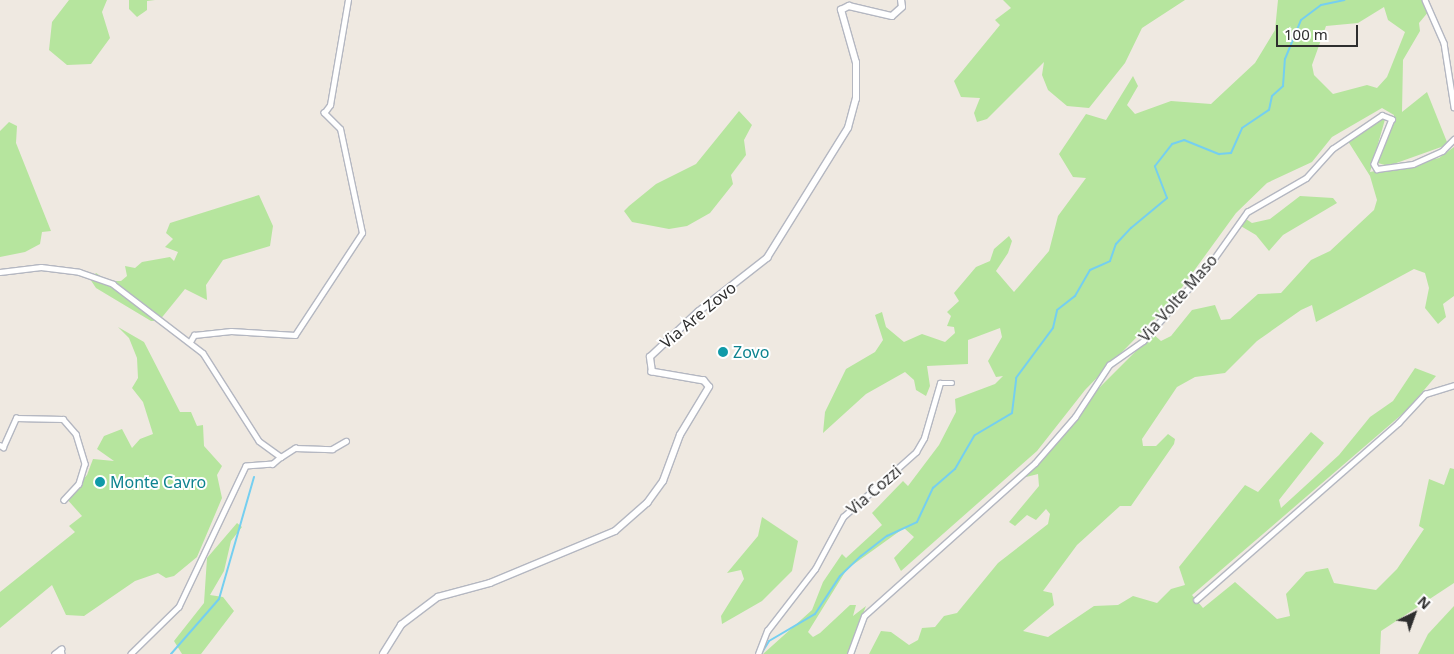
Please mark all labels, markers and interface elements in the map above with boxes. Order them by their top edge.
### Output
scale bar [1279,15,1362,47]
text: 100 m [1284,24,1328,44]
street label: Via Volte Maso [1135,250,1221,346]
street label: Via Are Zovo [656,278,740,352]
place label: Zovo [733,342,769,362]
marker: Zovo [717,346,729,358]
street label: Via Cozzi [843,461,905,519]
place label: Monte Cavro [110,472,206,492]
marker: Monte Cavro [94,476,106,488]
north arrow [1389,589,1439,639]
text: N [1414,592,1435,613]

